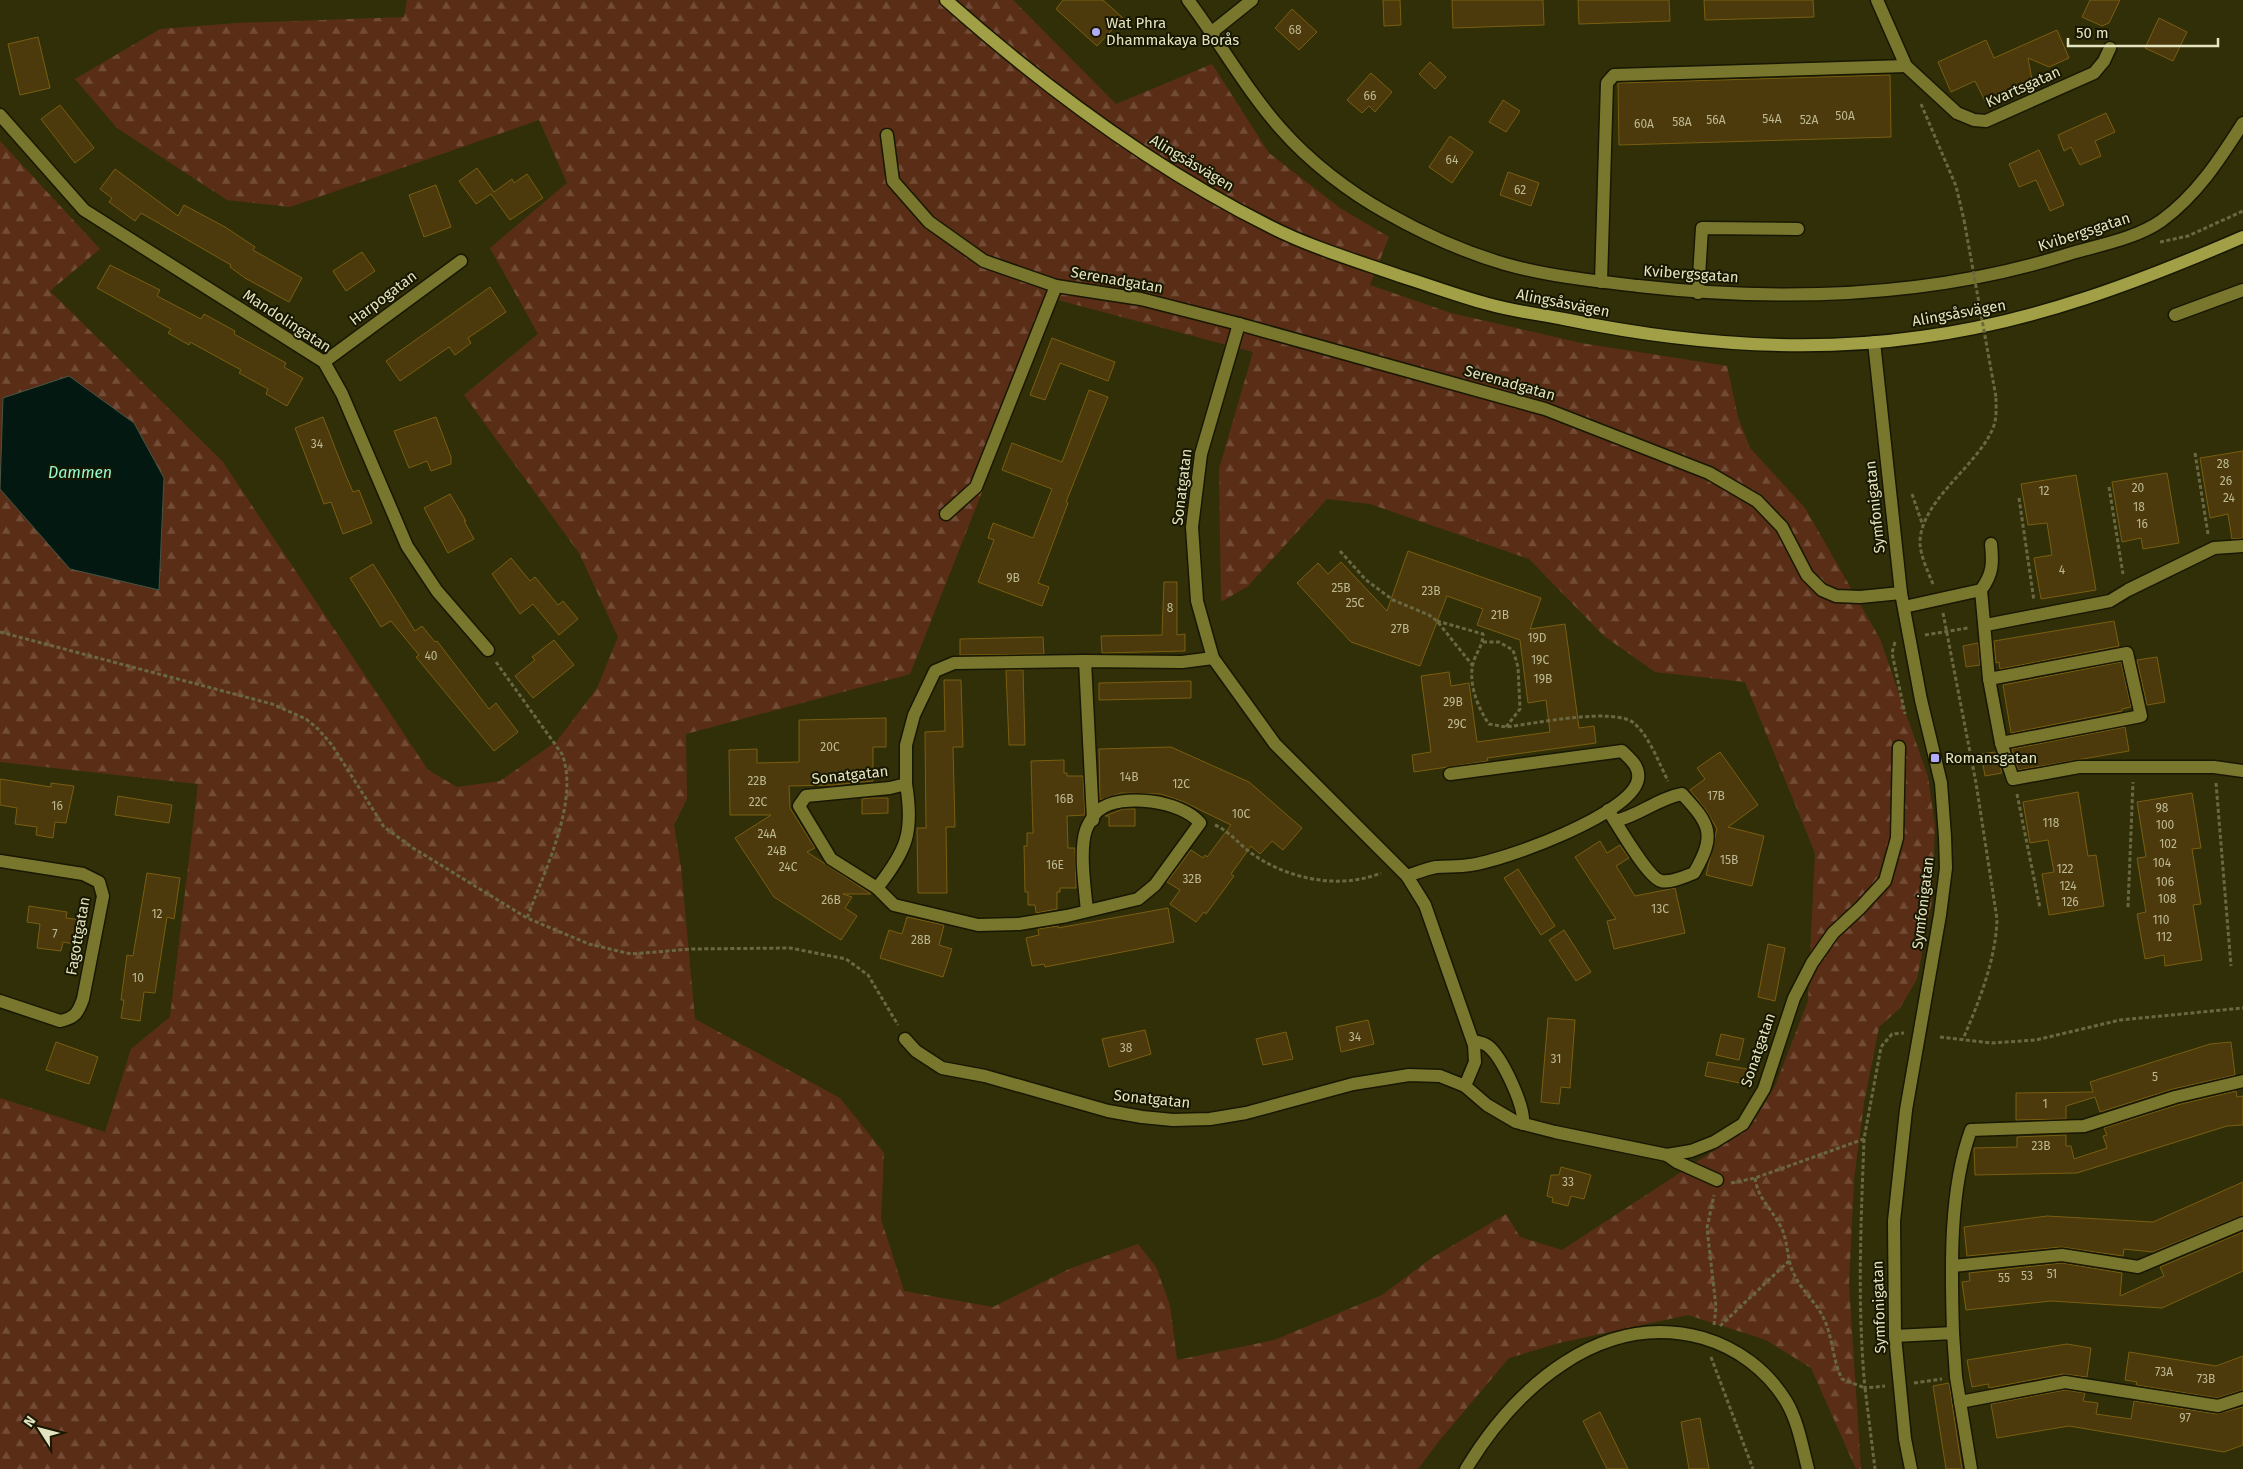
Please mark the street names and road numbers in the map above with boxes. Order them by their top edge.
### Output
street label: Kvartsgatan [1983,62,2063,112]
street label: Alingsåsvägen [1147,131,1237,195]
street label: Kvibergsgatan [2036,209,2132,255]
street label: Kvibergsgatan [1643,262,1739,286]
street label: Serenadgatan [1069,263,1165,297]
street label: Harpogatan [346,267,420,329]
street label: Alingsåsvägen [1515,285,1611,321]
street label: Mandolingatan [239,286,335,356]
street label: Alingsåsvägen [1911,296,2007,330]
street label: Serenadgatan [1462,361,1558,405]
street label: Sonatgatan [1168,448,1196,526]
street label: Symfonigatan [1861,460,1889,554]
street label: Sonatgatan [811,762,889,788]
street label: Symfonigatan [1908,856,1938,950]
street label: Fagottgatan [62,895,94,977]
street label: Sonatgatan [1737,1011,1779,1089]
street label: Sonatgatan [1113,1086,1191,1112]
street label: Symfonigatan [1868,1260,1890,1354]

